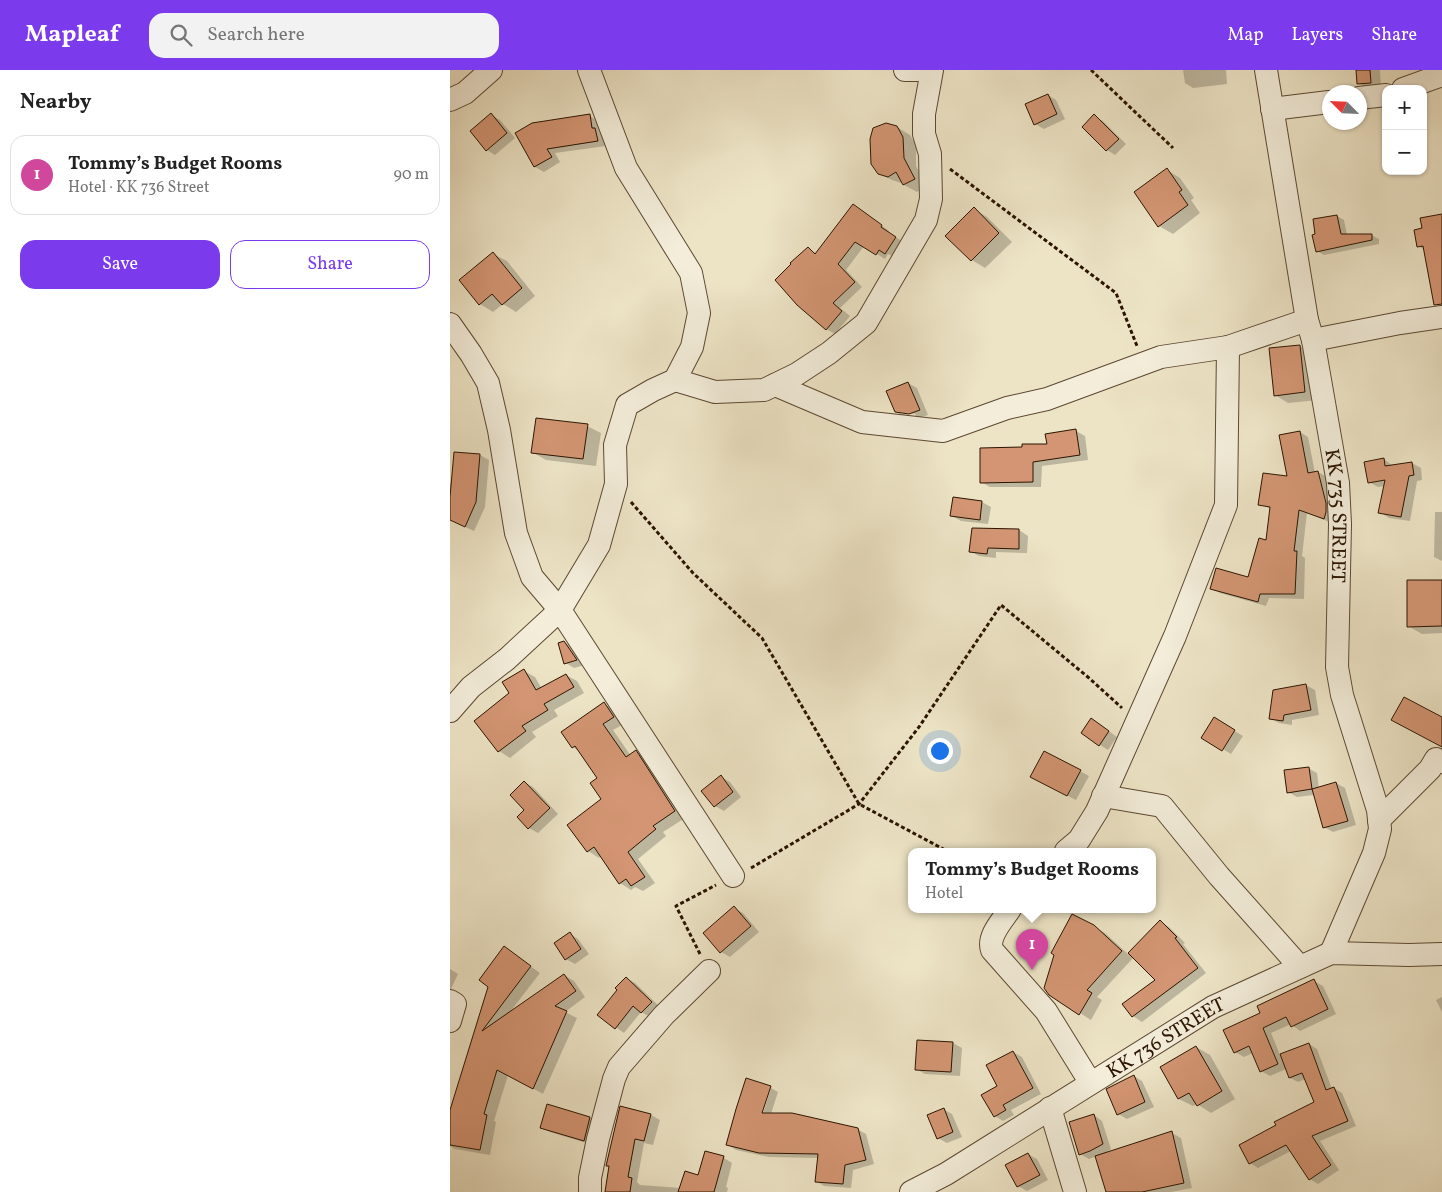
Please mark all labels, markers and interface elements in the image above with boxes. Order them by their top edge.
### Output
search box [149,13,499,58]
text: Mapleaf [25,18,119,52]
icon: search [167,21,195,49]
text: Search here [207,22,305,48]
text: Map [1227,23,1263,48]
text: Layers [1291,23,1343,48]
text: Share [1371,23,1417,48]
north arrow [1322,85,1367,130]
map controls [1382,85,1427,175]
button: + [1382,85,1427,130]
text: Nearby [20,88,91,117]
button: − [1382,130,1427,175]
text: Tommy’s Budget Rooms [68,151,282,177]
text: 1 [34,164,40,186]
text: 90 m [393,164,429,186]
text: Hotel · KK 736 Street [68,177,210,199]
button: Save [20,240,220,289]
button: Share [230,240,430,289]
street label: KK 735 STREET [1316,447,1352,583]
your location [927,738,953,764]
popup [908,848,1156,913]
text: Tommy’s Budget Rooms [925,857,1139,883]
text: Hotel [925,883,963,905]
pin: 1 [1016,929,1048,970]
street label: KK 736 STREET [1102,991,1230,1086]

